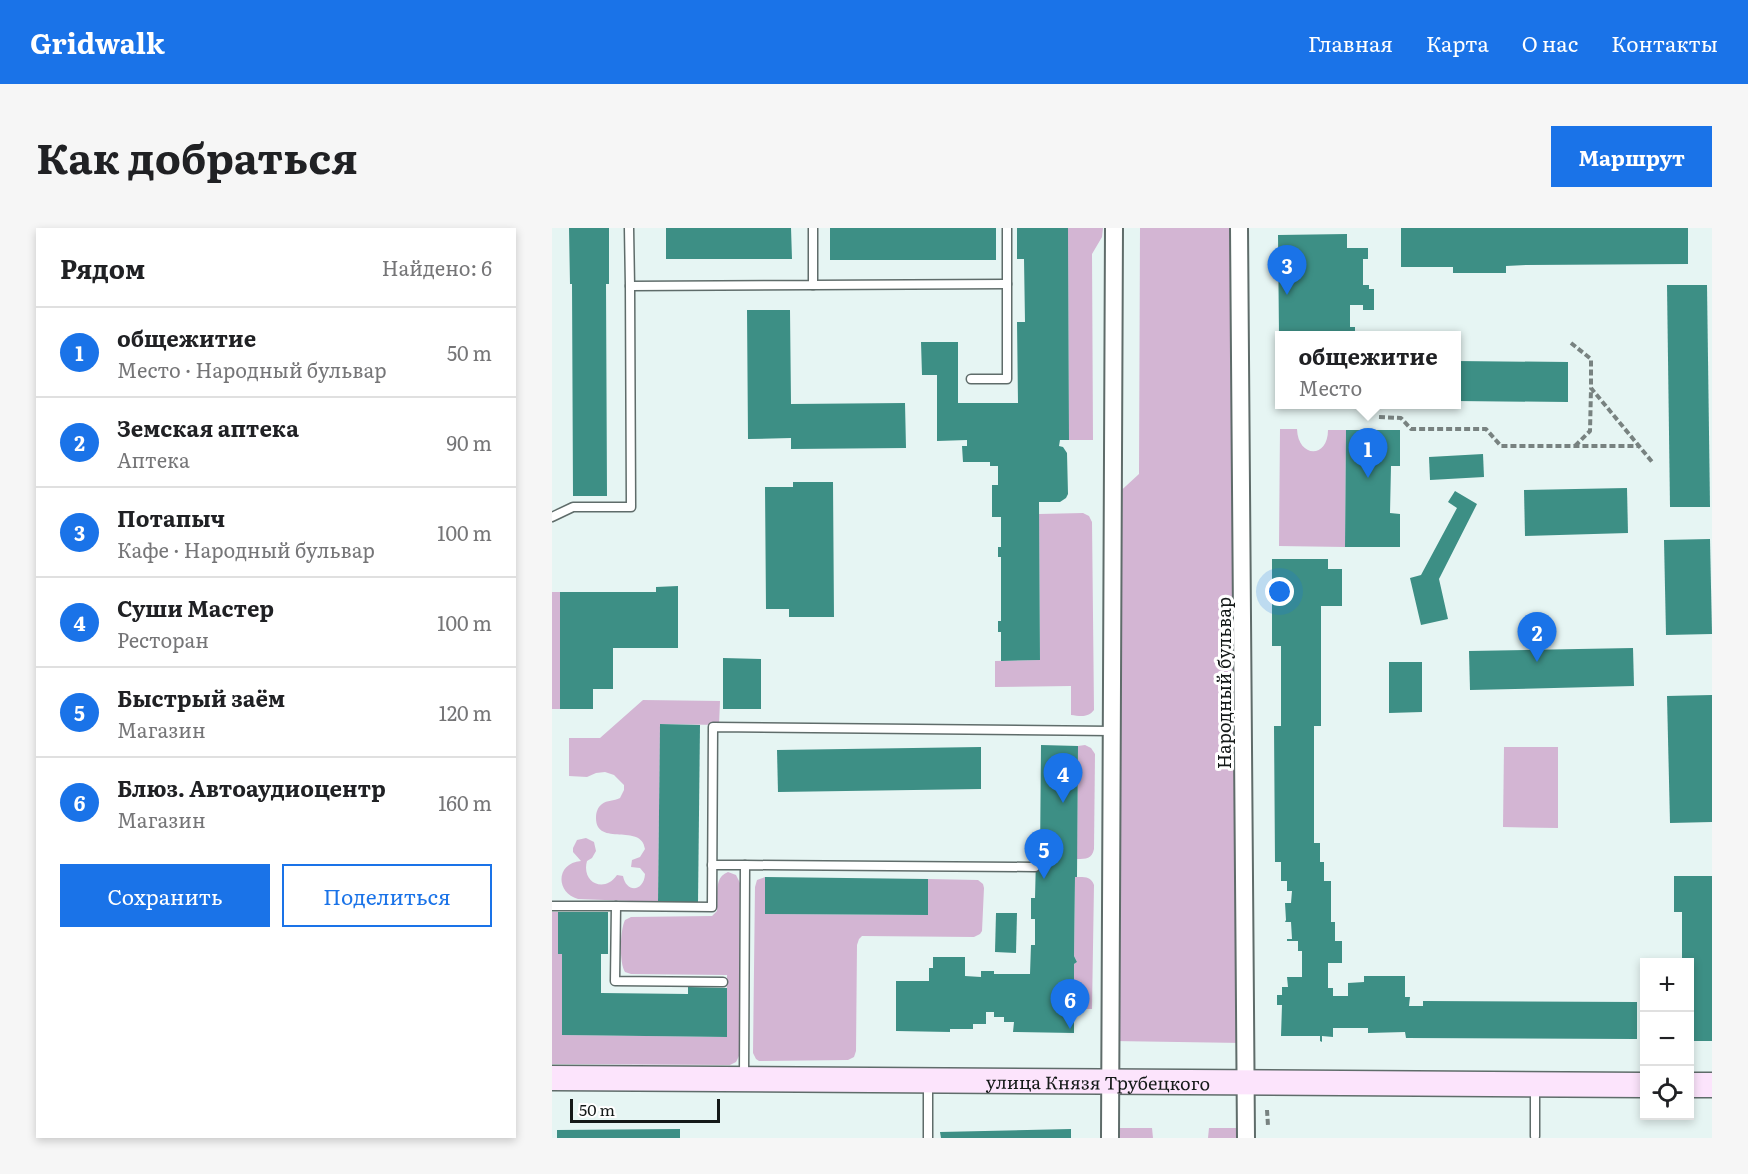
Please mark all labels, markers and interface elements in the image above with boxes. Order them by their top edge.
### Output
text: Gridwalk [30,21,165,63]
text: Главная [1308,27,1393,58]
text: Карта [1426,27,1489,58]
text: О нас [1522,27,1578,58]
text: Контакты [1611,27,1718,58]
text: Как добраться [36,125,358,187]
button: Маршрут [1551,126,1712,187]
pin: 3 [1268,245,1306,295]
text: Рядом [60,248,145,287]
text: Найдено: 6 [382,252,492,282]
text: общежитие [117,321,256,354]
popup [1275,331,1461,409]
text: 1 [75,337,84,367]
text: 50 m [447,337,492,367]
text: общежитие [1298,339,1438,372]
text: Место · Народный бульвар [117,354,387,384]
text: Место [1298,372,1362,402]
text: Земская аптека [117,411,299,444]
text: 2 [74,427,85,457]
text: 90 m [447,427,492,457]
pin: 1 [1348,428,1388,478]
text: Аптека [117,444,190,474]
text: Потапыч [117,501,225,534]
text: 3 [74,517,85,547]
text: 100 m [437,517,492,547]
text: Кафе · Народный бульвар [117,534,375,564]
your location [1265,577,1294,606]
text: Суши Мастер [117,591,274,624]
street label: Народный бульвар [1210,597,1237,769]
text: 4 [73,607,86,637]
text: 100 m [437,607,492,637]
pin: 2 [1518,612,1556,662]
text: Ресторан [117,624,209,654]
text: Быстрый заём [117,681,285,714]
text: 5 [74,697,85,727]
text: 120 m [439,697,492,727]
text: Магазин [117,714,206,744]
pin: 4 [1044,754,1082,803]
text: Блюз. Автоаудиоцентр [117,771,386,804]
text: 6 [74,787,85,817]
text: 160 m [438,787,492,817]
text: Магазин [117,804,206,834]
pin: 5 [1024,830,1064,879]
button: Сохранить [60,864,270,927]
button: Поделиться [282,864,492,927]
map controls [1640,958,1694,1120]
button: + [1640,958,1694,1012]
pin: 6 [1050,980,1090,1029]
button: − [1640,1012,1694,1066]
button: locate [1640,1066,1694,1120]
street label: улица Князя Трубецкого [986,1067,1210,1096]
scale bar [570,1096,720,1124]
text: 50 m [579,1097,615,1121]

